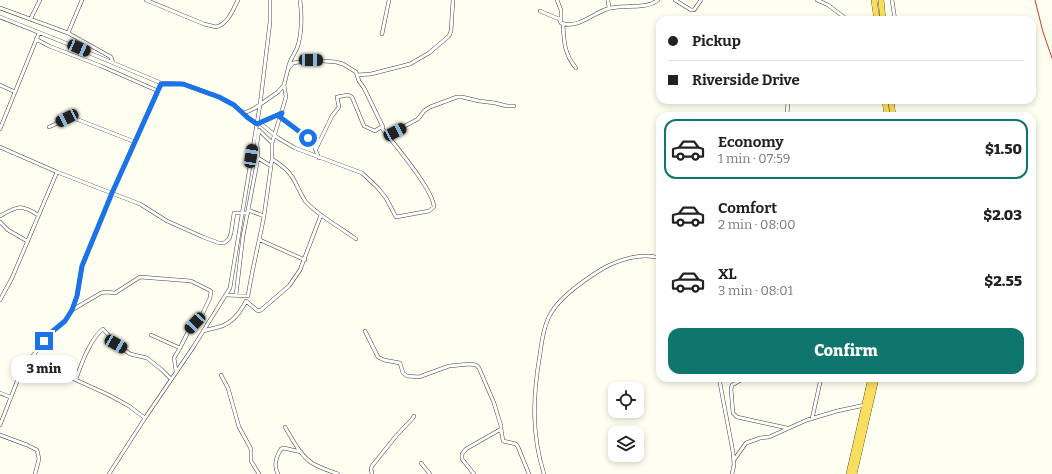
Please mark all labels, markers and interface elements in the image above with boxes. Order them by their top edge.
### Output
text: Pickup [692,32,741,50]
car [66,38,92,58]
car [299,54,323,66]
text: Riverside Drive [692,71,800,89]
car [54,107,80,129]
car [382,121,408,143]
route start [299,129,317,147]
icon: car [670,131,706,167]
text: Economy [718,133,784,151]
text: $1.50 [985,140,1022,158]
car [243,143,259,169]
text: 1 min · 07:59 [718,151,790,166]
icon: car [670,197,706,233]
text: Comfort [718,199,777,217]
text: $2.03 [983,206,1022,224]
text: 2 min · 08:00 [718,217,796,232]
icon: car [670,263,706,299]
text: XL [718,265,737,283]
text: $2.55 [984,272,1022,290]
text: 3 min · 08:01 [718,283,793,298]
car [182,310,208,336]
button: Confirm [668,328,1024,374]
route end [35,332,53,350]
car [103,333,129,355]
callout: 3 min [11,355,77,383]
text: 3 min [27,361,61,376]
map controls [608,382,644,462]
button: locate [608,382,644,418]
button: layers [608,426,644,462]

